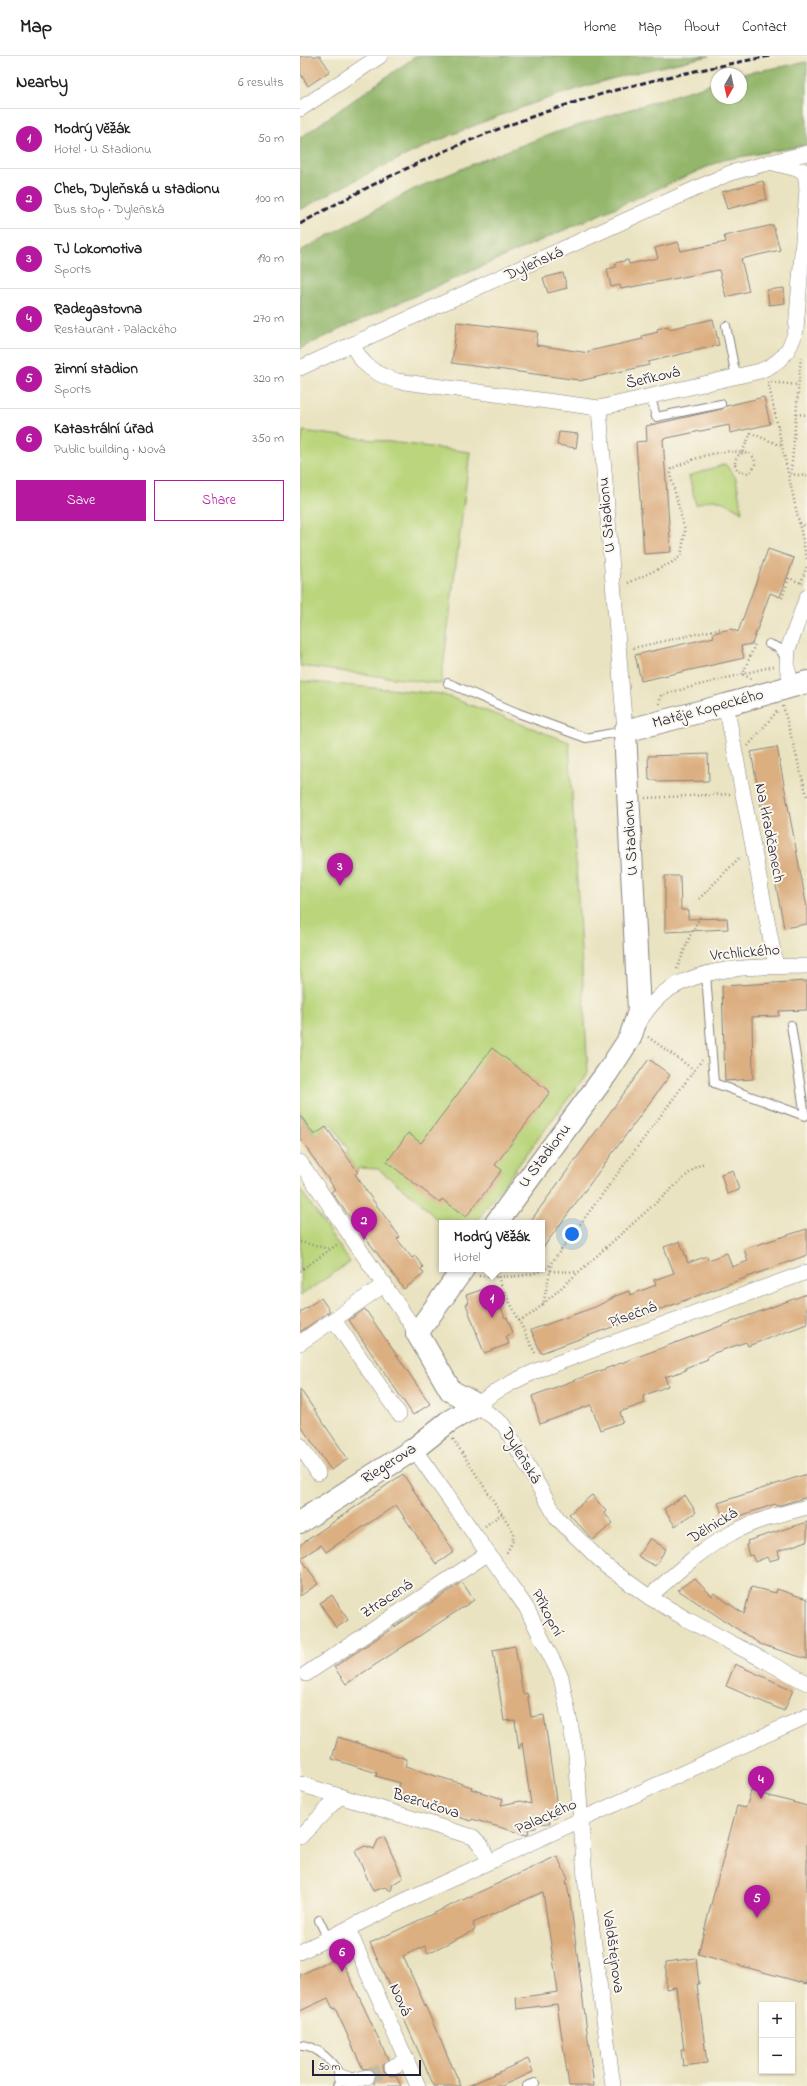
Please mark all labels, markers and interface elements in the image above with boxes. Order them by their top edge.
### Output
text: Map [20,14,52,41]
text: Home [584,17,616,38]
text: Map [638,17,662,38]
text: About [684,17,720,38]
text: Contact [742,17,787,38]
north arrow [711,68,747,104]
text: Nearby [16,70,68,95]
text: 6 results [238,73,284,92]
text: Modrý Věžák [54,118,130,140]
text: 1 [27,129,31,148]
text: 50 m [258,129,284,148]
text: Hotel · U Stadionu [54,140,151,159]
text: Cheb, Dyleňská u stadionu [54,178,220,200]
text: 2 [26,189,32,208]
text: 100 m [255,189,284,208]
text: Bus stop · Dyleňská [54,200,164,219]
text: TJ Lokomotiva [54,238,142,260]
street label: Dyleňská [500,241,567,288]
text: 3 [26,249,32,268]
text: 190 m [257,249,284,268]
text: Sports [54,260,91,279]
text: Radegastovna [54,298,142,320]
text: 4 [26,309,32,328]
text: 270 m [253,309,284,328]
text: Restaurant · Palackého [54,320,177,339]
text: Zimní stadion [54,358,138,380]
street label: Šeříková [624,360,682,396]
text: 5 [25,369,33,388]
text: 320 m [253,369,284,388]
text: Sports [54,380,91,399]
text: Katastrální úřad [54,418,154,440]
text: 6 [26,429,32,448]
text: 350 m [252,429,284,448]
text: Public building · Nová [54,440,165,459]
street label: U Stadionu [592,476,622,554]
button: Save [16,480,146,521]
button: Share [154,480,284,521]
street label: Matěje Kopeckého [650,683,766,735]
street label: Na Hradčanech [748,781,790,885]
street label: U Stadionu [617,800,645,876]
pin: 3 [327,853,353,886]
street label: Vrchlického [708,938,781,968]
street label: U Stadionu [513,1119,577,1193]
pin: 2 [351,1207,377,1240]
popup [439,1220,545,1272]
your location [562,1224,582,1244]
text: Modrý Věžák [454,1226,530,1248]
text: Hotel [454,1248,481,1267]
pin: 1 [479,1285,505,1318]
street label: Písečná [606,1295,660,1335]
street label: Dyleňská [494,1423,547,1489]
street label: Riegerova [357,1437,421,1491]
street label: Dělnická [683,1502,743,1551]
street label: Ztracená [356,1573,418,1625]
street label: Příkopní [524,1585,570,1641]
pin: 4 [748,1766,774,1799]
street label: Bezručova [389,1782,462,1826]
street label: Palackého [511,1793,581,1841]
pin: 5 [744,1885,770,1918]
street label: Valdštejnova [595,1908,631,1995]
pin: 6 [329,1939,355,1972]
street label: Nová [382,1980,418,2020]
map controls [759,2002,795,2074]
button: + [759,2002,795,2038]
button: − [759,2038,795,2074]
scale bar [312,2058,421,2077]
text: 50 m [318,2059,340,2075]

